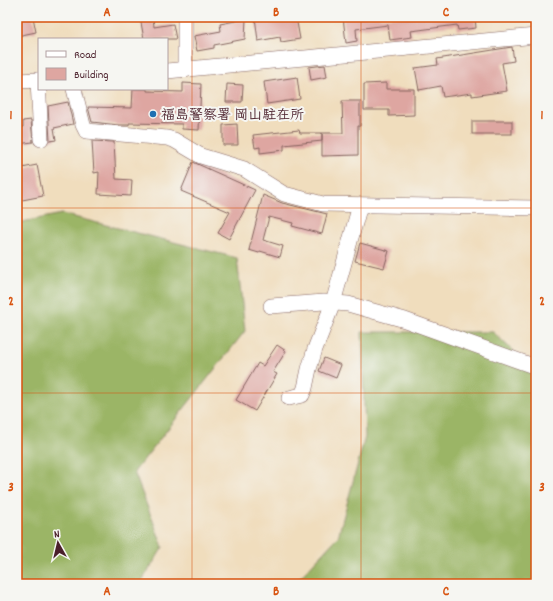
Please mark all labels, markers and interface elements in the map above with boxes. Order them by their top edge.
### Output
text: A [103,4,111,23]
text: B [273,4,279,23]
text: C [443,4,450,23]
legend [38,38,168,90]
text: Road [74,47,96,64]
text: Building [74,67,109,84]
place label: 福島警察署 岡山駐在所 [161,106,304,126]
text: 1 [10,107,13,126]
text: 1 [541,107,544,126]
marker: 福島警察署 岡山駐在所 [148,109,158,119]
text: 2 [8,293,14,312]
text: 2 [539,293,545,312]
text: 3 [8,479,14,498]
text: 3 [539,479,545,498]
north arrow [38,523,78,563]
text: N [53,527,61,543]
text: A [103,583,111,601]
text: B [273,583,279,601]
text: C [443,583,450,601]

